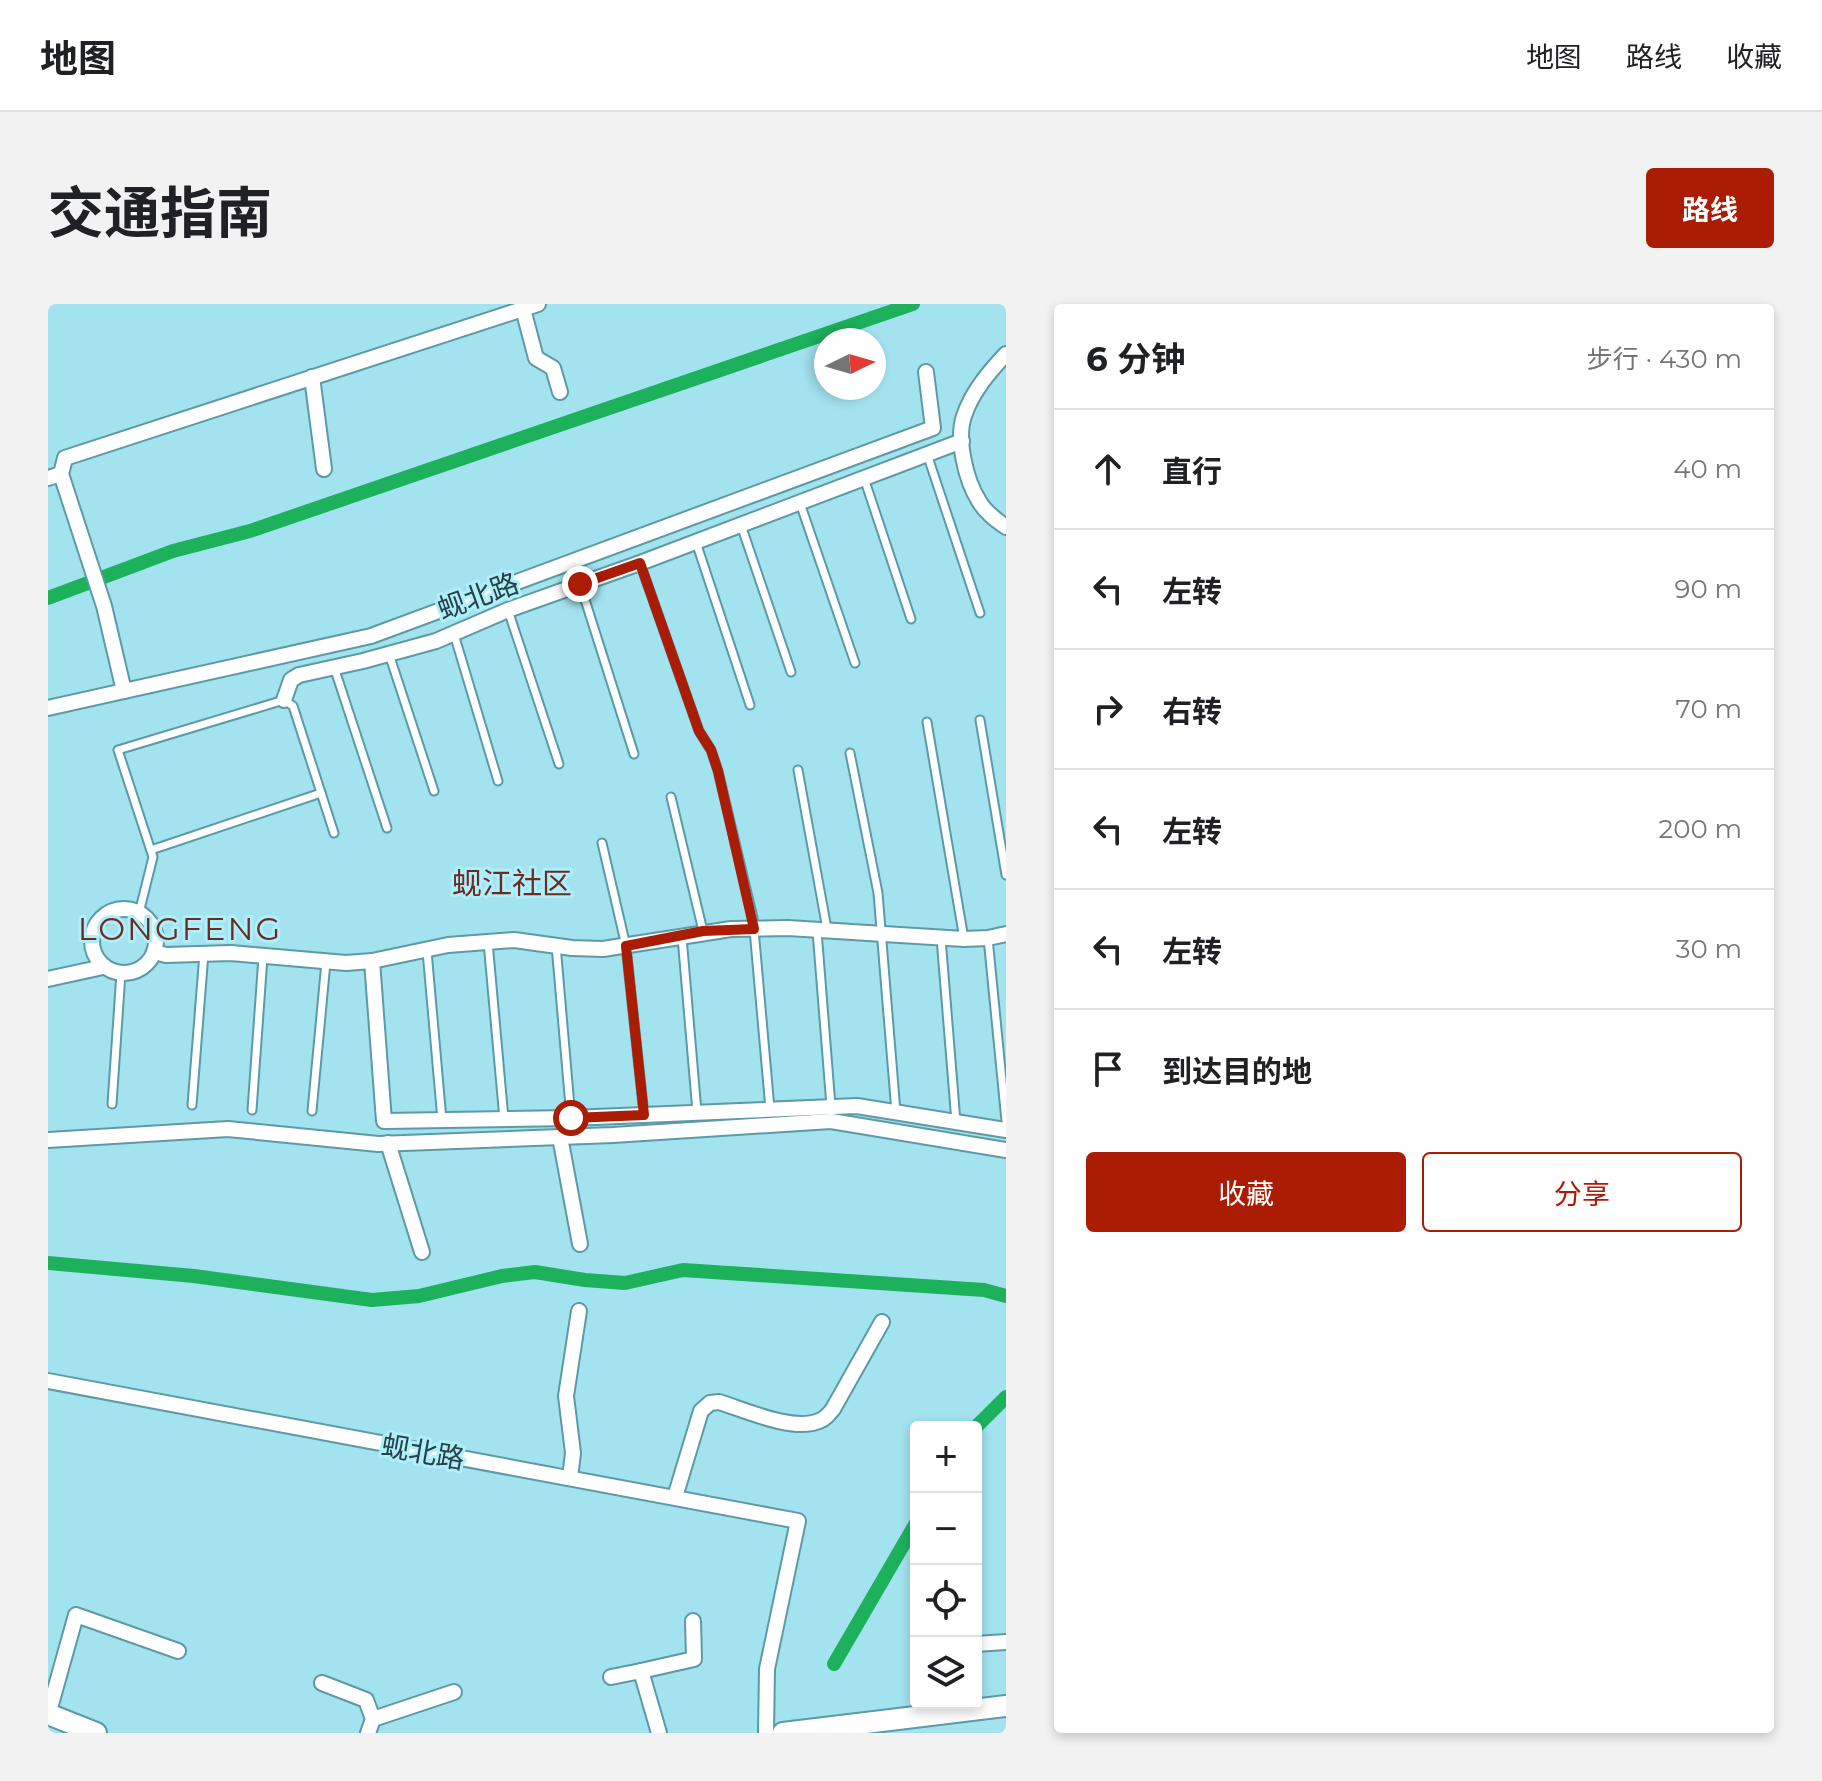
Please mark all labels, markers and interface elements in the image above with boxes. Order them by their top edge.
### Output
text: 地图 [40,35,116,82]
text: 地图 [1526,40,1582,74]
text: 路线 [1626,40,1682,74]
text: 收藏 [1726,40,1782,74]
button: 路线 [1646,168,1774,248]
text: 交通指南 [48,179,272,247]
north arrow [814,328,886,400]
text: 6 分钟 [1086,338,1185,380]
text: 步行 · 430 m [1587,343,1742,375]
icon: ahead [1086,447,1130,491]
text: 直行 [1162,453,1222,490]
text: 40 m [1673,453,1742,485]
street label: 蚬北路 [433,566,523,626]
route end [562,566,598,602]
icon: left [1086,567,1130,611]
text: 左转 [1162,573,1222,610]
text: 90 m [1675,573,1742,605]
icon: right [1086,687,1130,731]
text: 右转 [1162,693,1222,730]
text: 70 m [1676,693,1742,725]
icon: left [1086,807,1130,851]
text: 左转 [1162,813,1222,850]
text: 200 m [1658,813,1742,845]
district label: 蚬江社区 [452,865,572,902]
district label: LONGFENG [78,909,282,948]
icon: left [1086,927,1130,971]
text: 左转 [1162,933,1222,970]
text: 30 m [1676,933,1742,965]
icon: arrive [1086,1047,1130,1091]
text: 到达目的地 [1162,1053,1312,1090]
route start [553,1100,589,1136]
button: 收藏 [1086,1152,1406,1232]
button: 分享 [1422,1152,1742,1232]
map controls [910,1421,982,1709]
button: + [910,1421,982,1493]
street label: 蚬北路 [379,1428,467,1476]
button: − [910,1493,982,1565]
button: locate [910,1565,982,1637]
button: layers [910,1637,982,1709]

